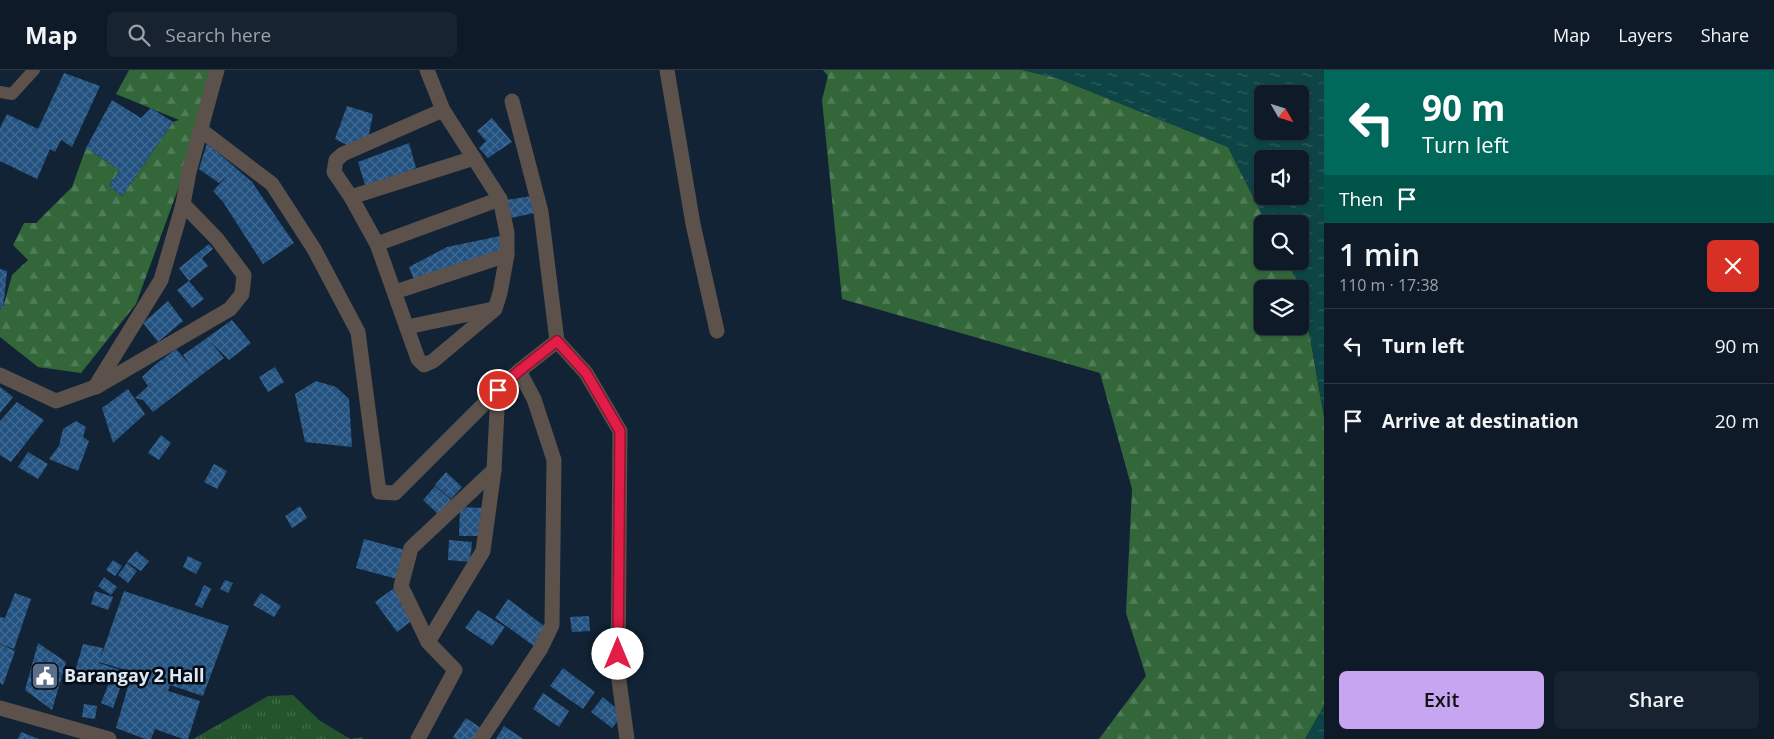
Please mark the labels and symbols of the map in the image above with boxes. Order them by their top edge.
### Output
north arrow [1254,85,1309,140]
pin [477,369,519,411]
position arrow [591,627,643,679]
public building icon: Barangay 2 Hall [30,661,60,691]
place label: Barangay 2 Hall [64,663,204,687]

